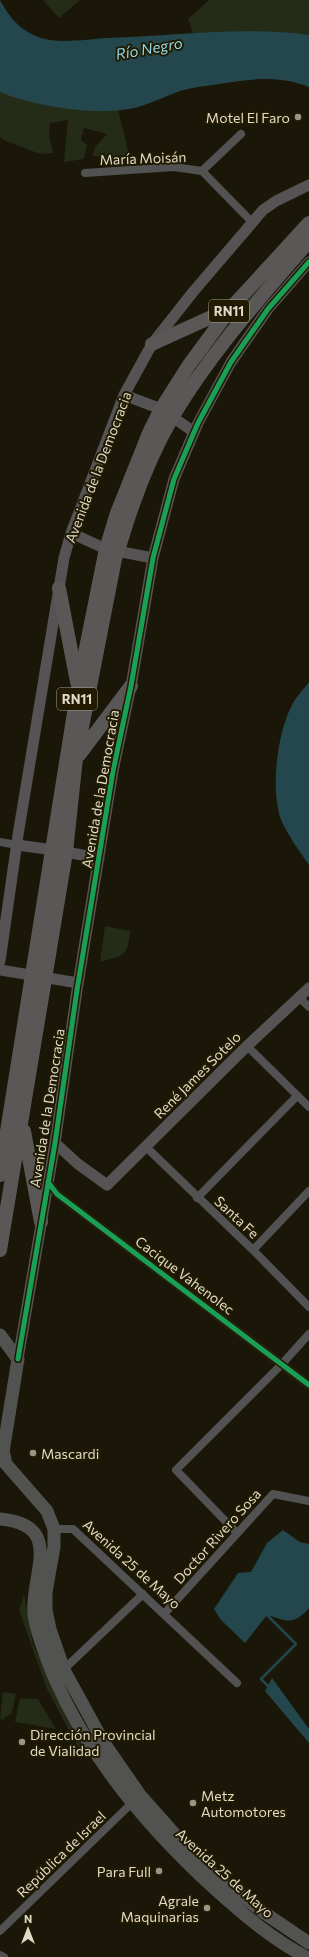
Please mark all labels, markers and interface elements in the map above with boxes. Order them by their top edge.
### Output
water label: Río Negro [114,33,184,63]
place label: Motel El Faro [206,109,290,126]
marker: Motel El Faro [293,112,303,122]
street label: María Moisán [99,148,187,168]
road number: RN11 [209,300,249,322]
street label: Avenida de la Democracia [61,389,135,545]
road number: RN11 [57,688,97,710]
street label: Avenida de la Democracia [78,708,122,870]
street label: Avenida de la Democracia [26,1027,68,1189]
street label: René James Sotelo [150,1028,244,1122]
street label: Santa Fe [211,1192,263,1242]
street label: Cacique Vahenolec [132,1232,238,1318]
place label: Mascardi [41,1445,99,1462]
marker: Mascardi [28,1448,38,1458]
street label: Doctor Rivero Sosa [170,1485,264,1587]
street label: Avenida 25 de Mayo [80,1516,184,1612]
place label: Dirección Provincial de Vialidad [30,1726,156,1759]
marker: Dirección Provincial de Vialidad [17,1737,27,1747]
place label: Metz Automotores [201,1787,286,1820]
marker: Metz Automotores [188,1798,198,1808]
street label: República de Israel [13,1807,109,1901]
street label: Avenida 25 de Mayo [173,1825,277,1921]
place label: Para Full [97,1863,151,1880]
marker: Para Full [154,1866,164,1876]
place label: Agrale Maquinarias [121,1892,199,1925]
marker: Agrale Maquinarias [202,1903,212,1913]
north arrow [8,1909,48,1949]
text: N [24,1912,32,1925]

